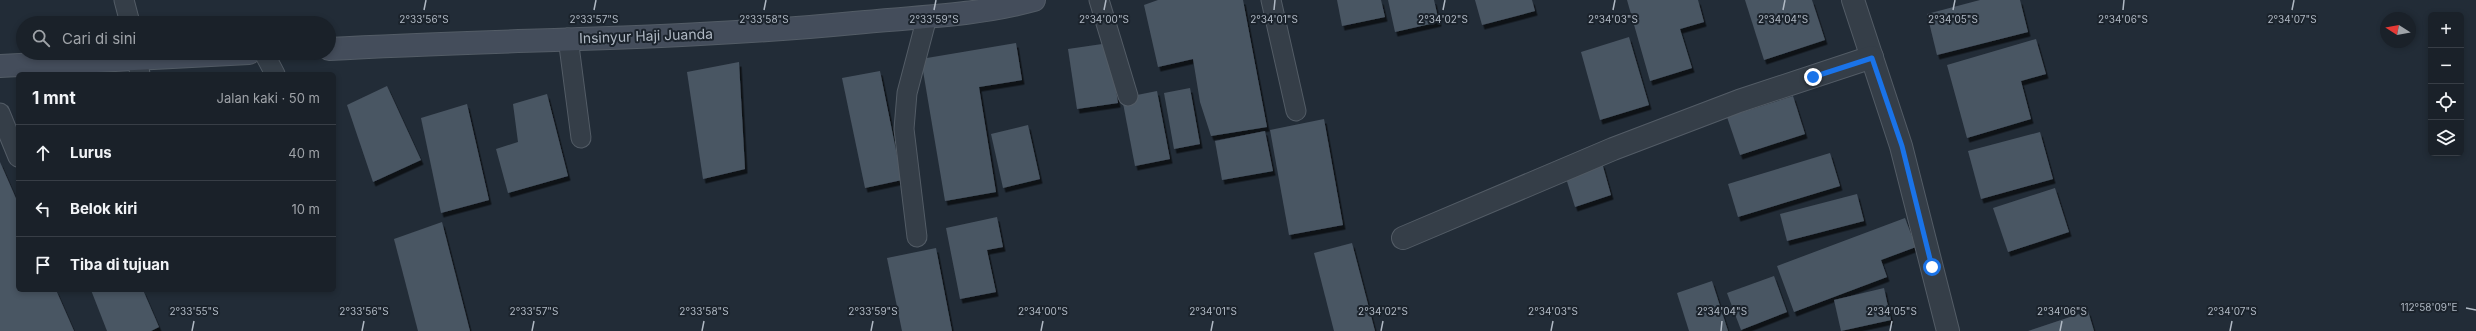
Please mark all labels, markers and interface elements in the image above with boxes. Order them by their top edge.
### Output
north arrow [2380,12,2416,48]
map controls [2428,12,2464,156]
button: + [2428,12,2464,48]
text: 2°33'56"S [399,13,449,25]
text: 2°33'57"S [570,13,618,25]
text: 2°33'58"S [739,13,789,25]
text: 2°33'59"S [909,13,959,25]
text: 2°34'00"S [1079,13,1129,25]
text: 2°34'01"S [1250,13,1298,25]
text: 2°34'02"S [1418,13,1468,25]
text: 2°34'03"S [1588,13,1638,25]
text: 2°34'04"S [1758,13,1808,25]
text: 2°34'05"S [1928,13,1978,25]
text: 2°34'06"S [2098,13,2148,25]
text: 2°34'07"S [2267,13,2317,25]
search box [16,16,336,60]
street label: Insinyur Haji Juanda [579,25,713,46]
icon: search [30,27,52,49]
text: Cari di sini [62,29,136,48]
button: − [2428,48,2464,84]
route end [1804,68,1822,86]
button: locate [2428,84,2464,120]
text: 1 mnt [32,88,76,108]
text: Jalan kaki · 50 m [217,90,320,106]
button: layers [2428,120,2464,156]
icon: ahead [32,142,54,164]
text: Lurus [70,143,112,162]
text: 40 m [288,145,320,161]
icon: left [32,198,54,220]
text: Belok kiri [70,199,137,218]
text: 10 m [291,201,320,217]
icon: arrive [32,254,54,276]
text: Tiba di tujuan [70,255,169,274]
route start [1923,258,1941,276]
text: 112°58'09"E [2400,301,2458,313]
text: 2°33'55"S [169,305,219,317]
text: 2°33'56"S [339,305,389,317]
text: 2°33'57"S [510,305,558,317]
text: 2°33'58"S [679,305,729,317]
text: 2°33'59"S [848,305,898,317]
text: 2°34'00"S [1018,305,1068,317]
text: 2°34'01"S [1189,305,1237,317]
text: 2°34'02"S [1358,305,1408,317]
text: 2°34'03"S [1528,305,1578,317]
text: 2°34'04"S [1697,305,1747,317]
text: 2°34'05"S [1867,305,1917,317]
text: 2°34'06"S [2037,305,2087,317]
text: 2°34'07"S [2207,305,2257,317]

